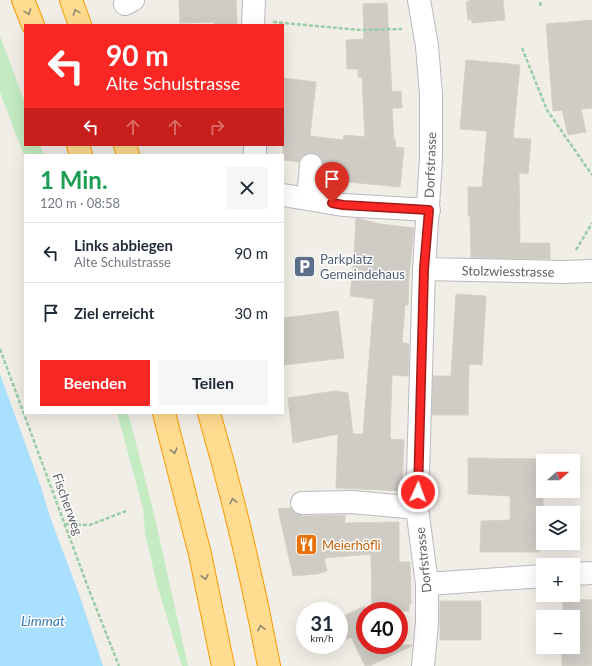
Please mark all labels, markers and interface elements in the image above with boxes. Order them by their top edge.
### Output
one-way arrow [24,9,32,16]
one-way arrow [72,9,80,16]
text: 90 m [106,38,169,72]
icon: left [40,40,92,92]
text: Alte Schulstrasse [106,72,240,94]
icon: left [80,116,102,138]
icon: ahead [122,116,144,138]
icon: ahead [164,116,186,138]
icon: right [206,116,228,138]
street label: Dorfstrasse [421,132,439,198]
pin [315,162,349,203]
text: 1 Min. [40,165,108,194]
button: close [226,167,268,209]
icon: arrive [321,168,343,190]
text: 120 m · 08:58 [40,195,120,211]
text: Links abbiegen [74,236,173,254]
icon: left [40,242,62,264]
text: 90 m [234,244,268,262]
place label: Parkplatz Gemeindehaus [320,251,405,282]
parking icon: Parkplatz Gemeindehaus [291,253,317,279]
text: Alte Schulstrasse [74,254,171,270]
street label: Stolzwiesstrasse [461,262,555,280]
icon: arrive [40,302,62,324]
text: Ziel erreicht [74,304,154,322]
text: 30 m [234,304,268,322]
button: Beenden [40,360,150,406]
button: Teilen [158,360,268,406]
one-way arrow [169,447,178,454]
north arrow [536,454,580,498]
map controls [536,454,580,654]
street label: Fischerweg [49,471,87,537]
position arrow [397,471,439,513]
one-way arrow [229,498,237,504]
button: layers [536,506,580,550]
street label: Dorfstrasse [412,526,434,594]
restaurant icon: Meierhöfli [293,532,319,558]
place label: Meierhöfli [322,537,381,553]
button: + [536,558,580,602]
one-way arrow [201,574,209,580]
speed limit sign: 40 [356,602,408,654]
button: − [536,610,580,654]
text: 31 [310,611,334,635]
water label: Limmat [21,612,65,629]
one-way arrow [258,625,266,631]
text: km/h [310,632,334,644]

